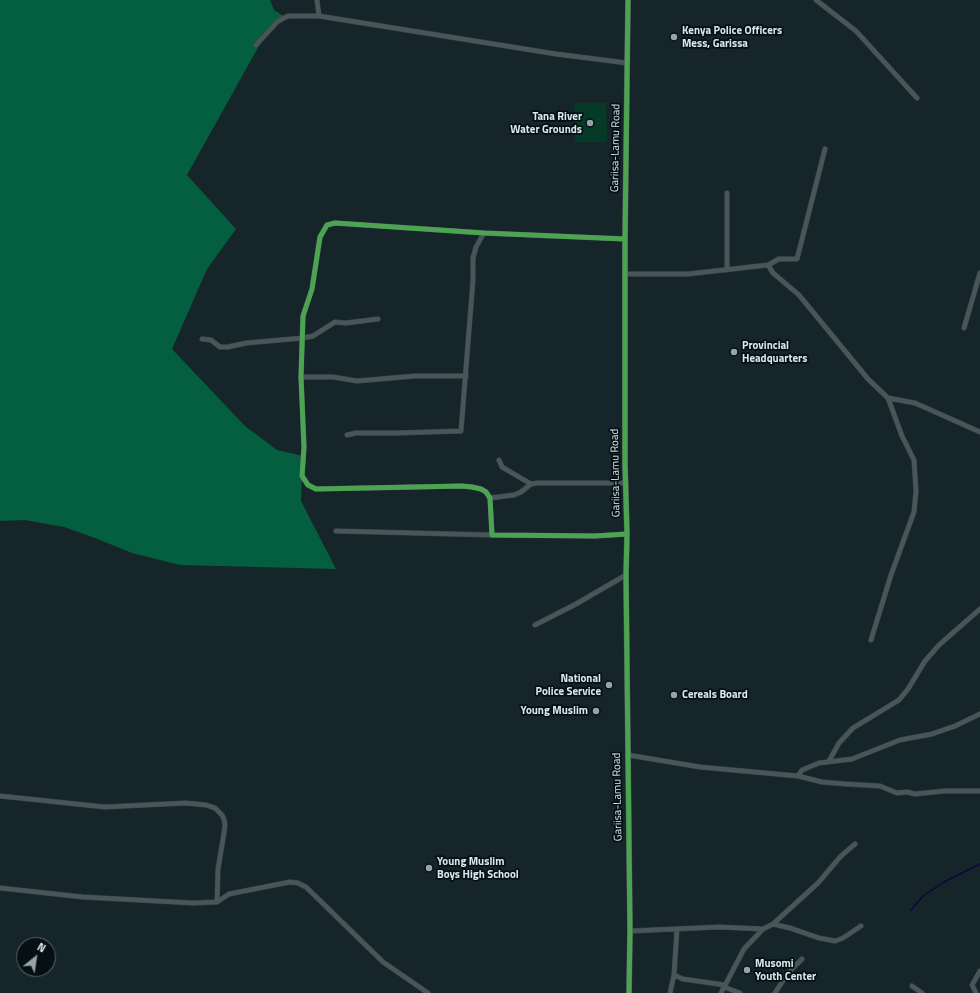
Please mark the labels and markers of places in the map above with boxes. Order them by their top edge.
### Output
place label: Kenya Police Officers Mess, Garissa [682,24,782,50]
marker: Kenya Police Officers Mess, Garissa [669,32,679,42]
place label: Tana River Water Grounds [510,110,582,136]
marker: Tana River Water Grounds [585,118,595,128]
place label: Provincial Headquarters [742,339,807,365]
marker: Provincial Headquarters [729,347,739,357]
place label: National Police Service [535,672,601,698]
marker: National Police Service [604,680,614,690]
place label: Cereals Board [682,688,748,702]
marker: Cereals Board [669,690,679,700]
place label: Young Muslim [521,704,588,718]
marker: Young Muslim [591,706,601,716]
place label: Young Muslim Boys High School [437,855,519,881]
marker: Young Muslim Boys High School [424,863,434,873]
place label: Musomi Youth Center [755,957,816,983]
marker: Musomi Youth Center [742,965,752,975]

